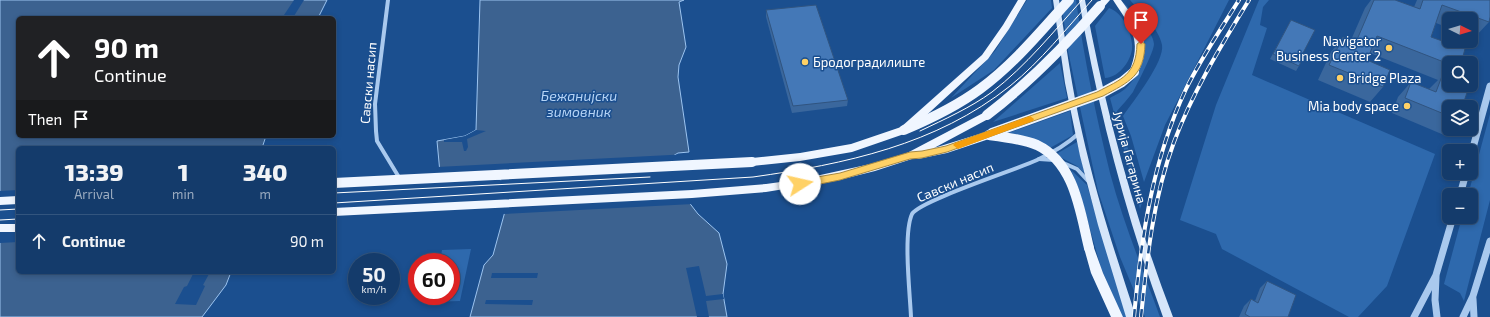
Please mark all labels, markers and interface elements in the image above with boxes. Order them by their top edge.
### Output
pin [1124,3,1158,44]
icon: arrive [1130,9,1152,31]
north arrow [1442,12,1478,48]
map controls [1442,12,1478,224]
text: 90 m [94,30,159,64]
icon: ahead [28,32,80,84]
place label: Navigator Business Center 2 [1276,33,1381,64]
street label: Савски насип [356,41,380,125]
marker: Navigator Business Center 2 [1384,43,1394,53]
place label: Бродоградилиште [813,54,925,70]
button: search [1442,56,1478,92]
marker: Бродоградилиште [800,57,810,67]
text: Continue [94,64,167,86]
place label: Bridge Plaza [1348,70,1421,86]
marker: Bridge Plaza [1335,73,1345,83]
water label: Бежанијски зимовник [541,87,617,120]
place label: Mia body space [1308,98,1399,114]
button: layers [1442,100,1478,136]
marker: Mia body space [1402,101,1412,111]
icon: arrive [70,108,92,130]
street label: Јурија Гагарина [1110,109,1150,205]
text: Then [28,110,62,128]
button: + [1442,144,1478,180]
text: 13:39 [64,157,124,186]
text: 1 [178,157,189,186]
text: 340 [243,157,288,186]
street label: Савски насип [914,159,996,205]
position arrow [779,163,821,205]
text: Arrival [74,186,114,202]
text: min [172,186,194,202]
text: m [259,186,271,202]
button: − [1442,188,1478,224]
icon: ahead [28,230,50,252]
text: Continue [62,232,125,250]
text: 90 m [290,232,324,250]
speed limit sign: 60 [408,253,460,305]
text: 50 [362,262,386,286]
text: km/h [362,283,386,295]

